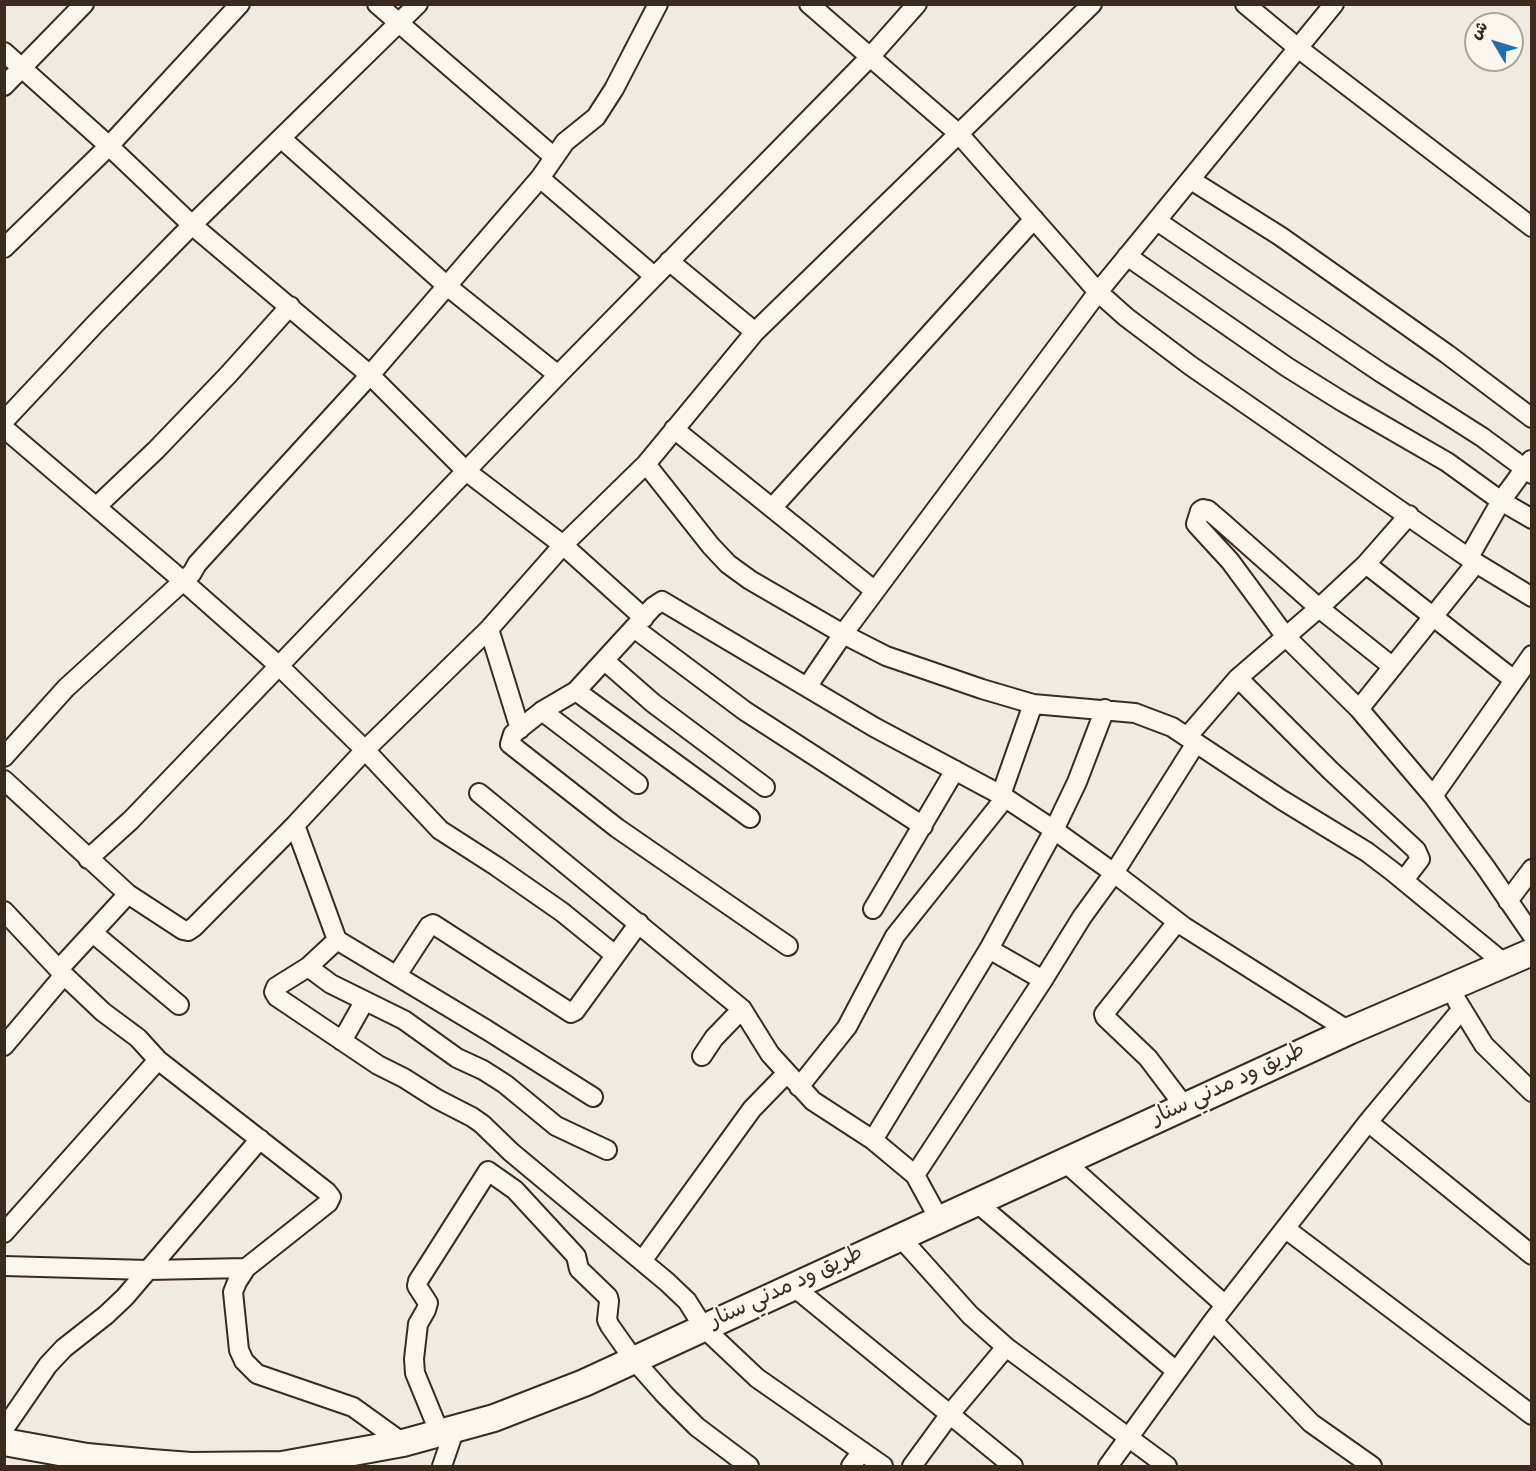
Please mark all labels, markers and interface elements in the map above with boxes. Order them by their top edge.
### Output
north arrow [1464,12,1524,72]
text: ش [1468,19,1494,45]
street label: طريق ود مدني سنار [1148,1039,1310,1133]
street label: طريق ود مدني سنار [706,1242,868,1336]

